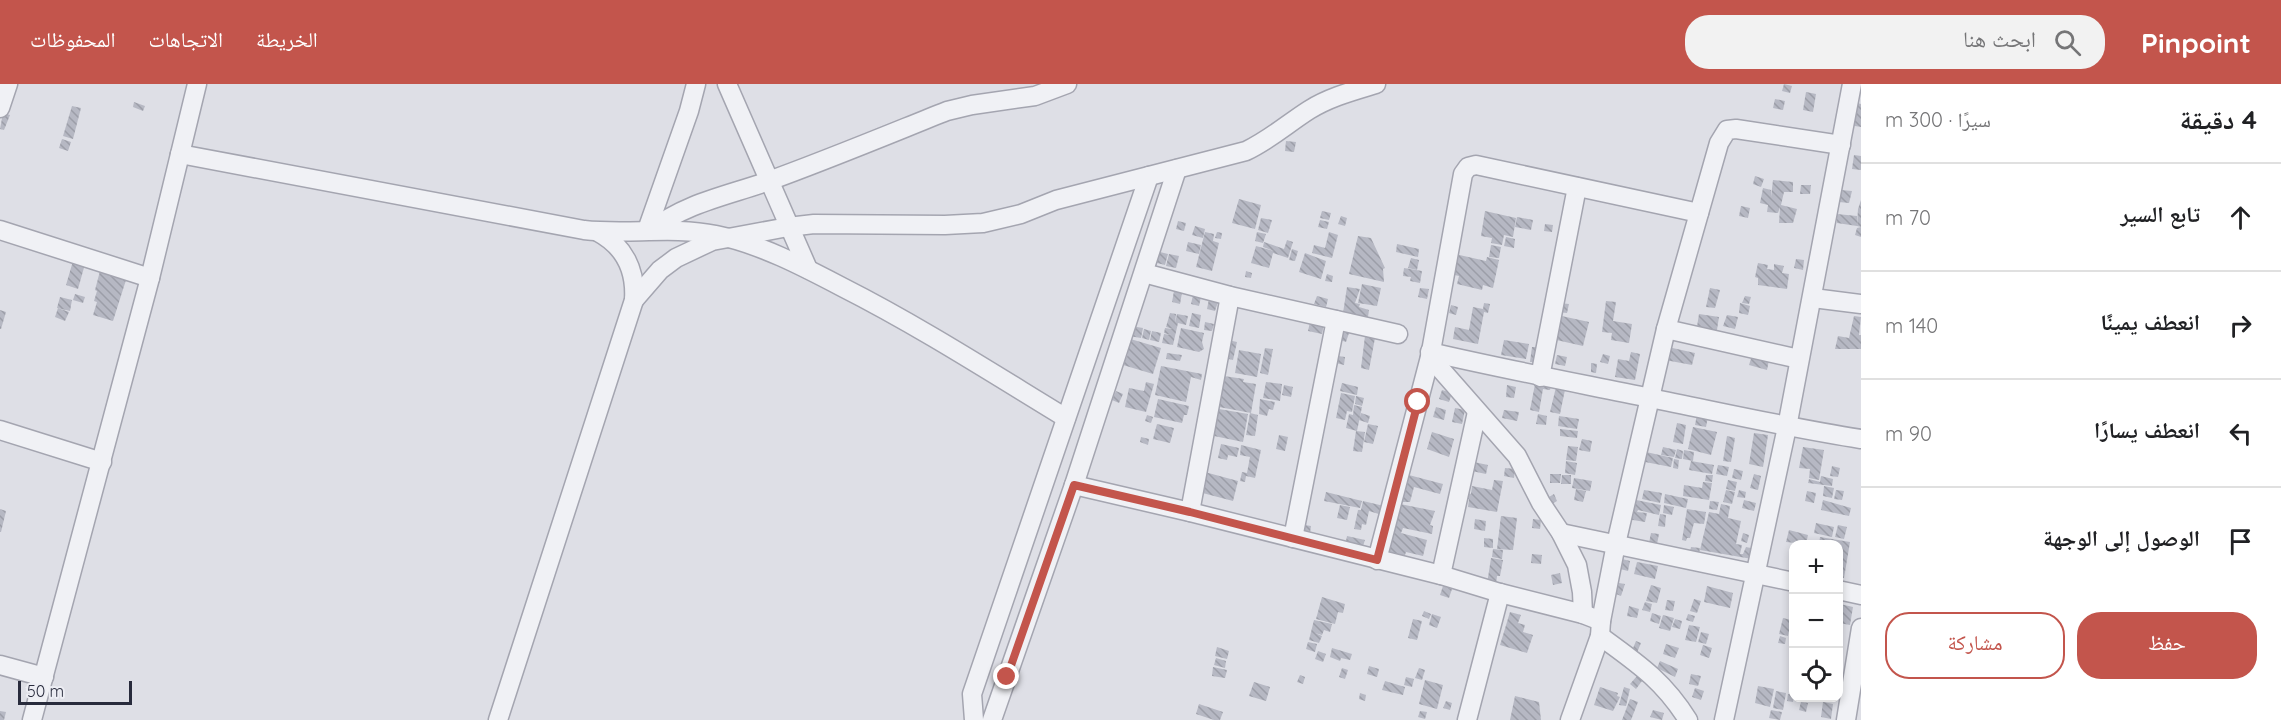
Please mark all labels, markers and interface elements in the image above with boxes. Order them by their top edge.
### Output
search box [1685,15,2105,69]
text: ابحث هنا [1963,25,2036,53]
text: Pinpoint [2141,25,2251,60]
text: المحفوظات [30,26,115,52]
text: الاتجاهات [148,26,223,52]
text: الخريطة [256,26,318,52]
icon: search [2051,26,2084,59]
text: 4 دقيقة [2180,103,2257,136]
text: سيرًا · 300 m [1885,107,1991,132]
text: تابع السير [2120,200,2200,228]
icon: ahead [2224,201,2257,234]
text: 70 m [1885,205,1931,230]
text: انعطف يمينًا [2101,308,2200,336]
icon: right [2224,309,2257,342]
text: 140 m [1885,313,1938,338]
route start [1404,388,1430,414]
text: انعطف يسارًا [2094,416,2200,444]
icon: left [2224,417,2257,450]
text: 90 m [1885,421,1932,446]
text: الوصول إلى الوجهة [2043,524,2200,552]
icon: arrive [2224,525,2257,558]
map controls [1789,540,1843,702]
button: + [1789,540,1843,594]
button: − [1789,594,1843,648]
button: مشاركة [1885,612,2065,679]
button: حفظ [2077,612,2257,679]
button: locate [1789,648,1843,702]
route end [993,663,1019,689]
scale bar [18,678,132,706]
text: 50 m [27,681,64,701]

